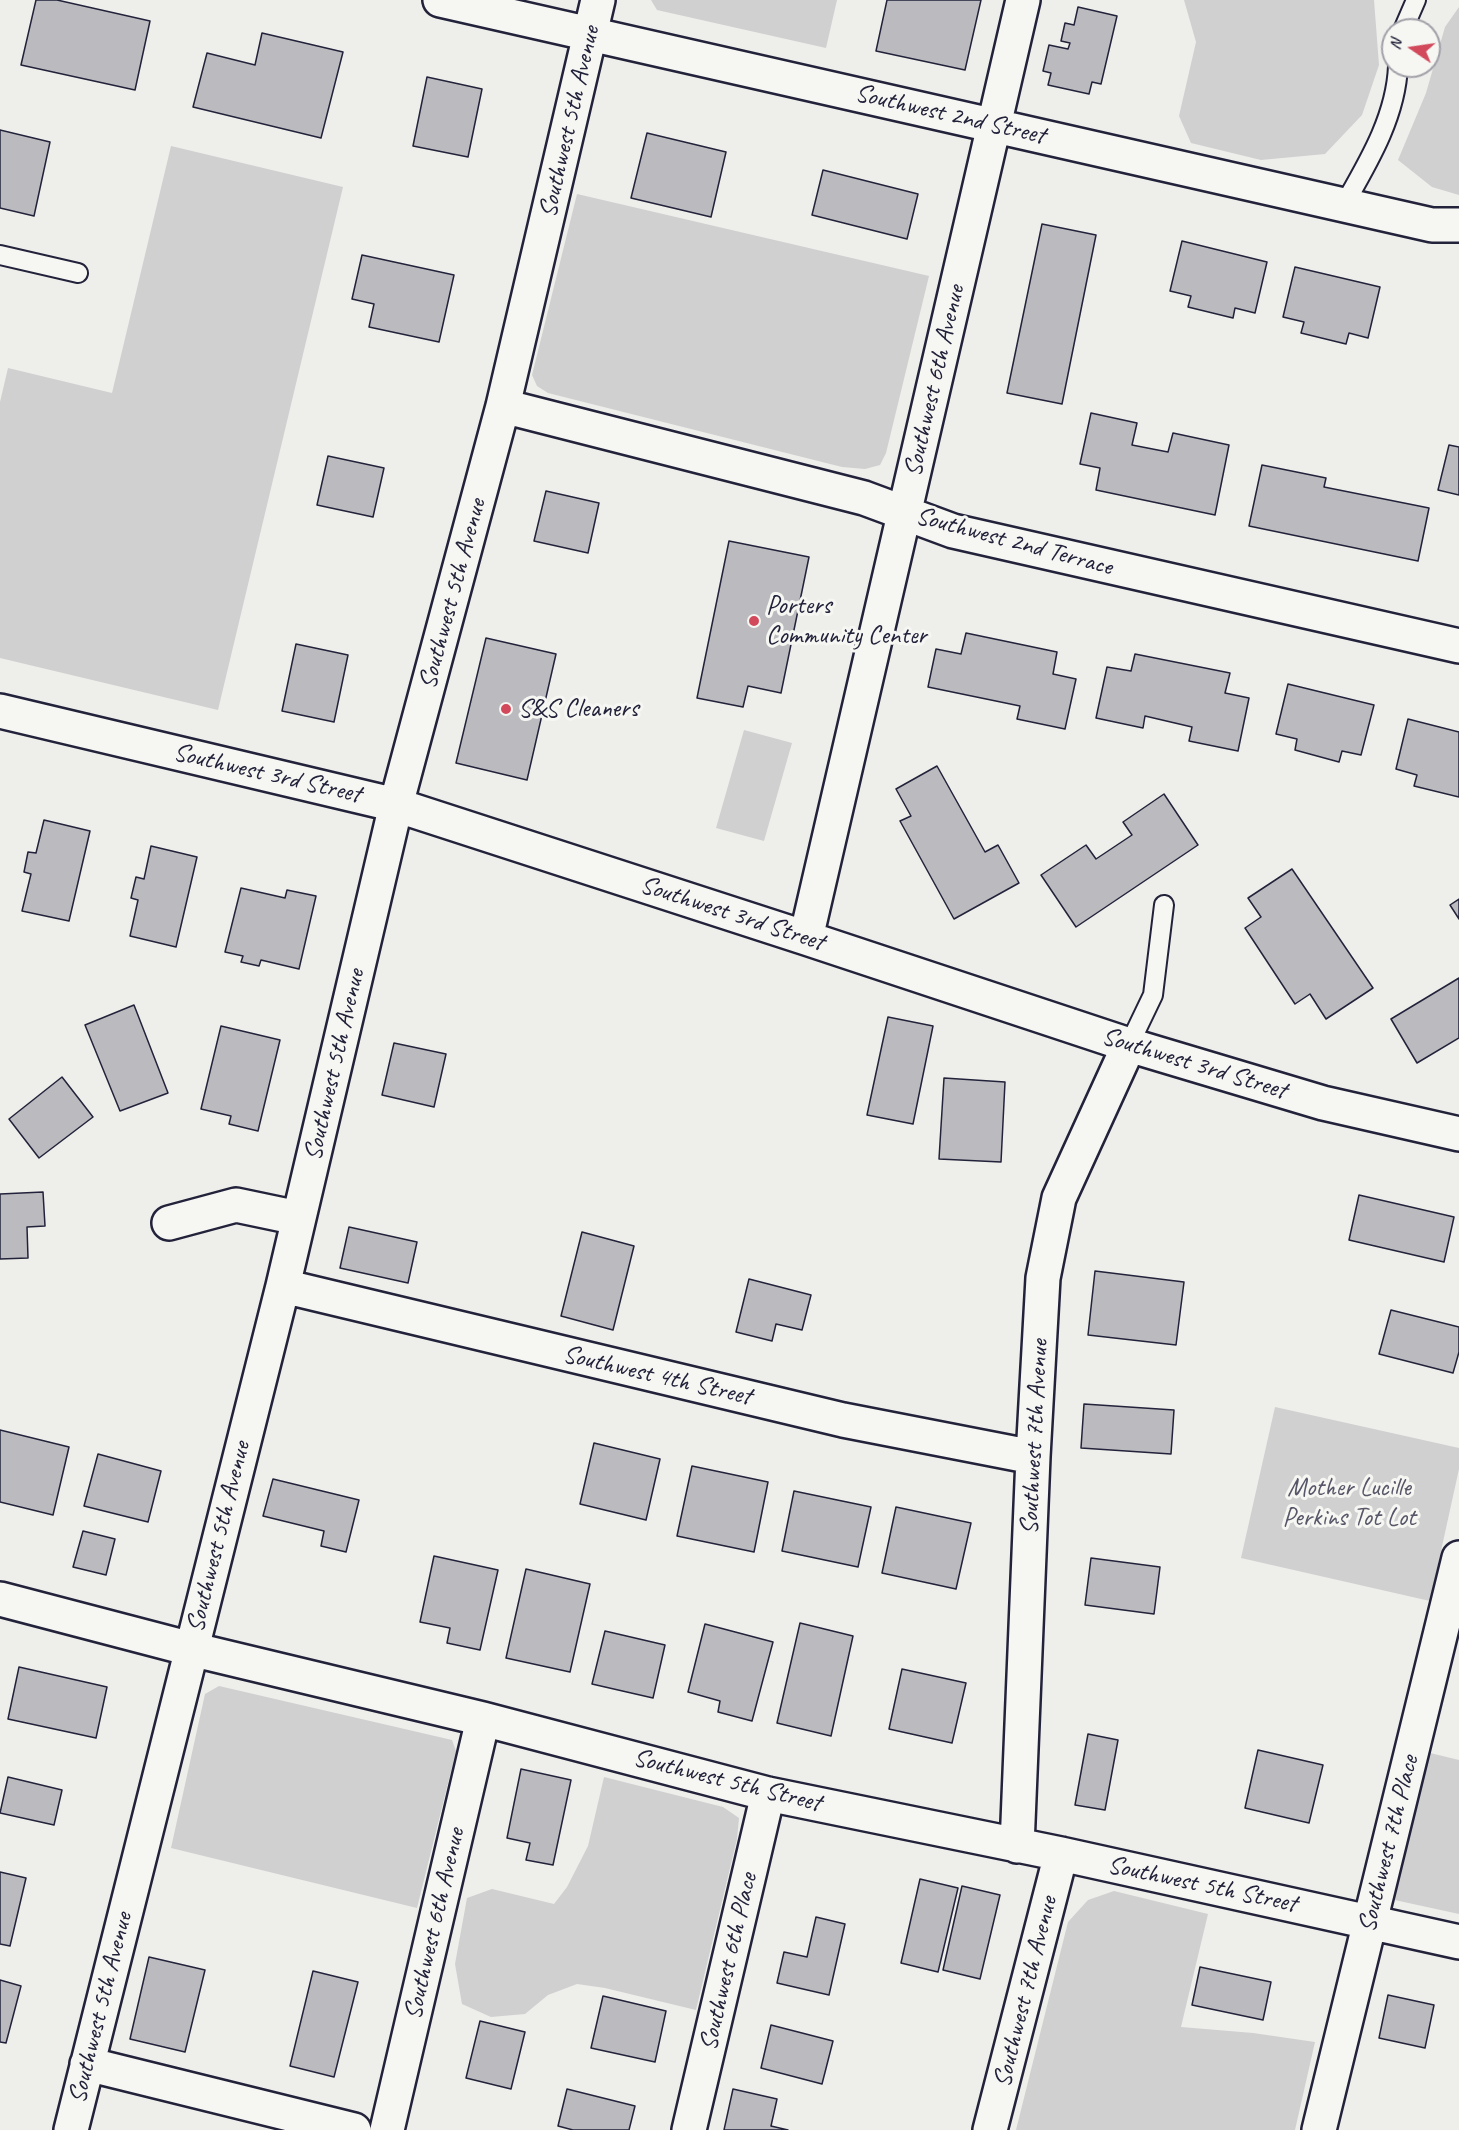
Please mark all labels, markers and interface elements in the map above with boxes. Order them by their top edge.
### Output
north arrow [1381,18,1441,78]
street label: Southwest 5th Avenue [533,23,607,221]
text: N [1385,37,1406,51]
street label: Southwest 2nd Street [852,78,1048,152]
street label: Southwest 6th Avenue [898,282,972,480]
street label: Southwest 5th Avenue [413,496,493,692]
street label: Southwest 2nd Terrace [912,501,1116,583]
place label: Porters Community Center [766,590,927,652]
marker: Porters Community Center [747,614,761,628]
place label: S&S Cleaners [518,693,638,725]
marker: S&S Cleaners [499,702,513,716]
street label: Southwest 3rd Street [170,737,364,811]
street label: Southwest 3rd Street [636,870,828,958]
street label: Southwest 5th Avenue [298,966,372,1164]
street label: Southwest 3rd Street [1098,1021,1290,1107]
street label: Southwest 4th Street [560,1339,754,1413]
street label: Southwest 7th Avenue [1014,1339,1056,1535]
street label: Southwest 5th Avenue [180,1438,258,1636]
park label: Mother Lucille Perkins Tot Lot [1282,1472,1416,1534]
street label: Southwest 5th Street [630,1743,824,1819]
street label: Southwest 7th Place [1352,1752,1426,1936]
street label: Southwest 6th Avenue [398,1825,472,2023]
street label: Southwest 5th Street [1105,1850,1299,1920]
street label: Southwest 6th Place [693,1870,765,2054]
street label: Southwest 7th Avenue [987,1893,1065,2091]
street label: Southwest 5th Avenue [62,1909,140,2107]

